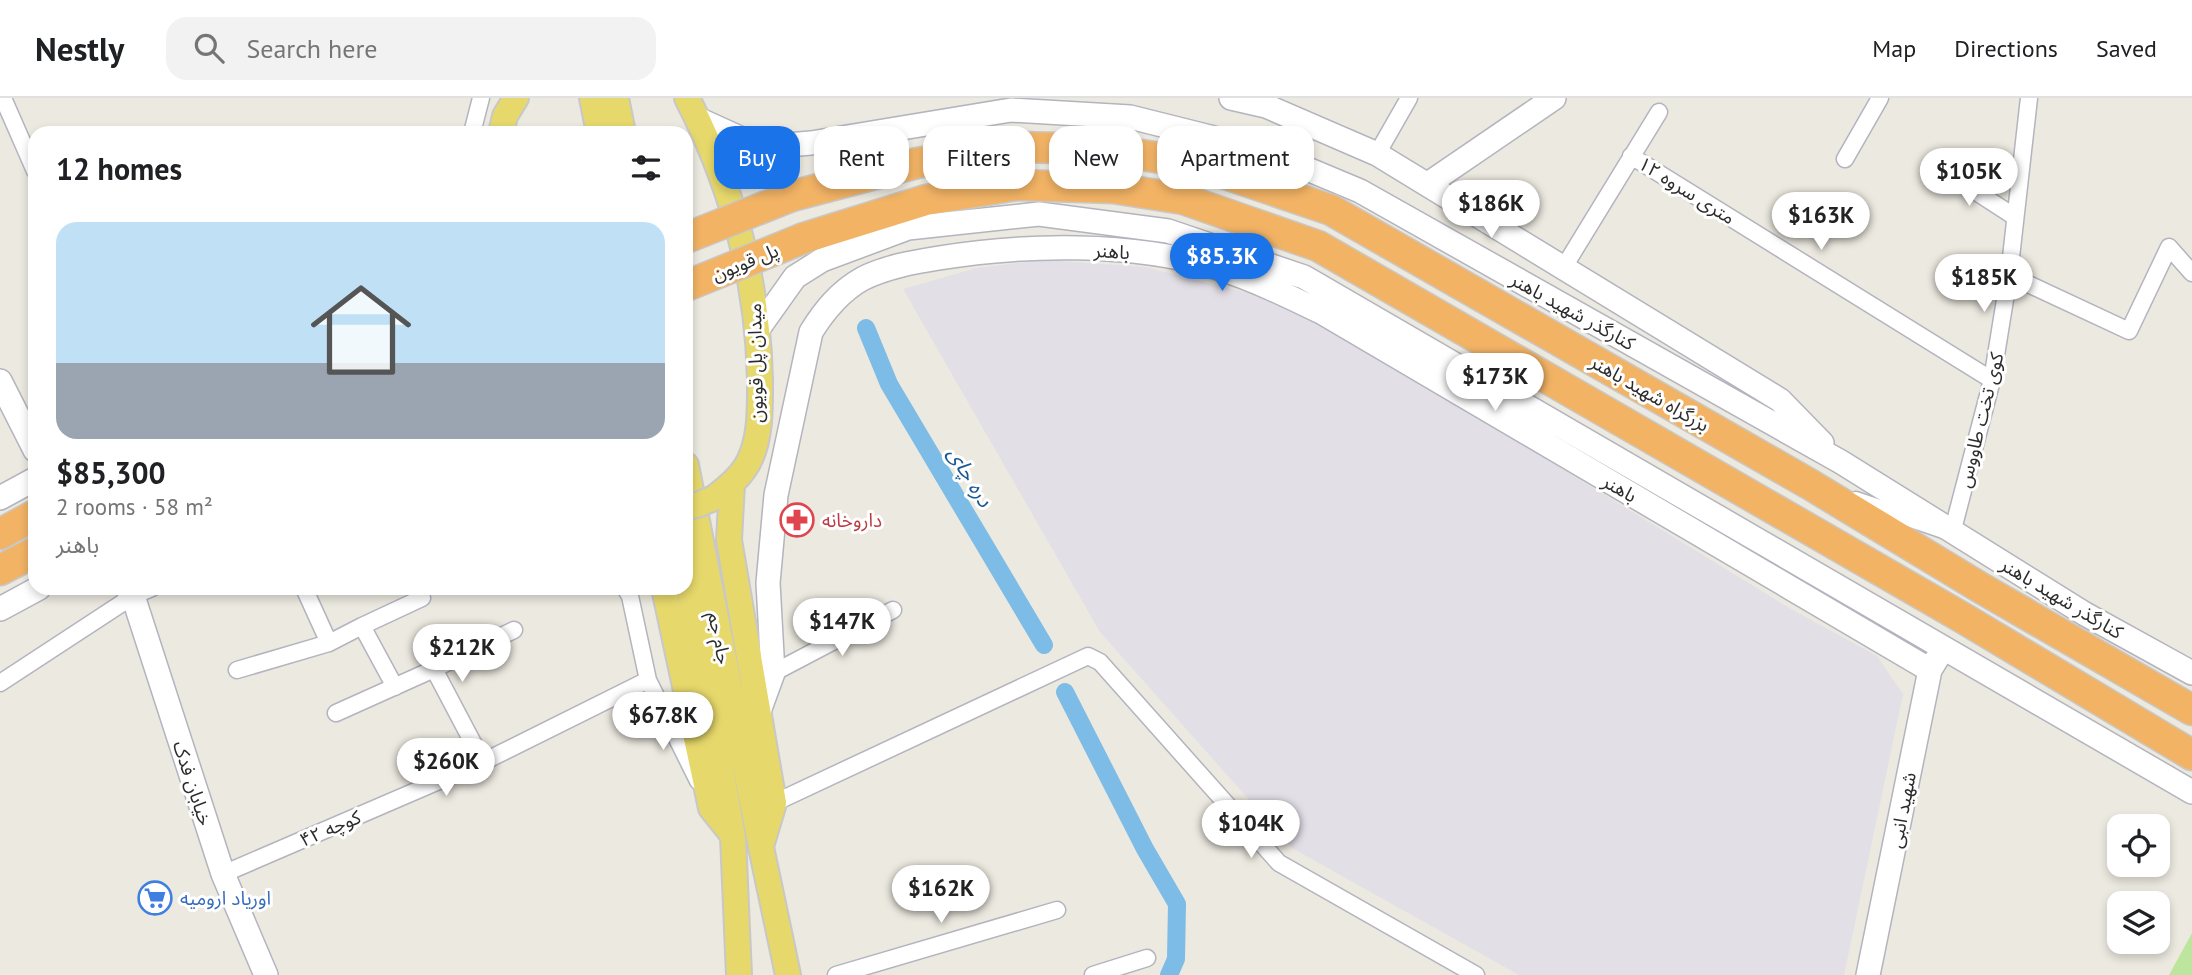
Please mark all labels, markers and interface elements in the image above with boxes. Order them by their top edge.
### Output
search box [166,17,656,80]
text: Nestly [35,27,124,70]
icon: search [190,29,228,67]
text: Search here [246,32,378,65]
text: Map [1872,33,1916,64]
text: Directions [1954,33,2058,64]
text: Saved [2096,33,2157,64]
chip: Buy [714,126,800,189]
chip: Rent [814,126,909,189]
chip: Filters [923,126,1035,189]
chip: New [1049,126,1143,189]
chip: Apartment [1157,126,1314,189]
pin: $105K [1920,148,2018,208]
text: 12 homes [56,149,182,188]
icon: filters [627,149,665,187]
street label: ۱۲ متری سروه [1634,151,1740,229]
text: $105K [1936,156,2002,185]
pin: $186K [1442,180,1540,240]
text: $186K [1458,188,1524,217]
pin: $163K [1772,192,1870,252]
text: $163K [1788,200,1854,229]
pin: $85.3K [1165,234,1279,293]
street label: پل قویون [708,238,782,287]
street label: باهنر [1092,238,1131,264]
text: $85.3K [1186,241,1258,270]
pin: $185K [1935,254,2033,314]
text: $185K [1951,262,2017,291]
street label: کنارگذر شهید باهنر [1506,266,1640,356]
icon: home [298,267,424,393]
street label: میدان پل قویون [742,303,769,423]
street label: بزرگراه شهید باهنر [1585,349,1714,437]
street label: کوی تخت طاووس [1952,349,2009,490]
pin: $173K [1446,354,1544,413]
text: $173K [1462,361,1528,390]
water label: دره چای [941,442,999,513]
text: $85,300 [56,453,166,492]
street label: باهنر [1598,468,1641,507]
text: 2 rooms · 58 m² [56,492,213,521]
pharmacy icon: داروخانه [778,501,816,539]
place label: داروخانه [822,508,882,532]
text: باهنر [56,530,99,559]
street label: کنارگذر شهید باهنر [1996,552,2129,645]
pin: $147K [793,598,891,658]
text: $147K [809,606,875,635]
street label: جام جم [700,610,737,667]
pin: $212K [413,624,511,684]
text: $212K [429,632,495,661]
pin: $67.8K [606,692,720,752]
text: $67.8K [628,700,698,729]
street label: خیابان فدک [168,738,218,828]
pin: $260K [397,738,495,798]
text: $260K [413,746,479,775]
street label: شهید انبی [1883,770,1921,850]
pin: $104K [1202,800,1300,860]
street label: کوچه ۴۲ [296,804,366,853]
text: $104K [1218,808,1284,837]
map controls [2107,814,2170,954]
button: locate [2107,814,2170,877]
pin: $162K [892,866,990,925]
text: $162K [908,873,974,902]
supermarket icon: اوریاد ارومیه [136,879,174,917]
place label: اوریاد ارومیه [180,886,271,910]
button: layers [2107,891,2170,954]

